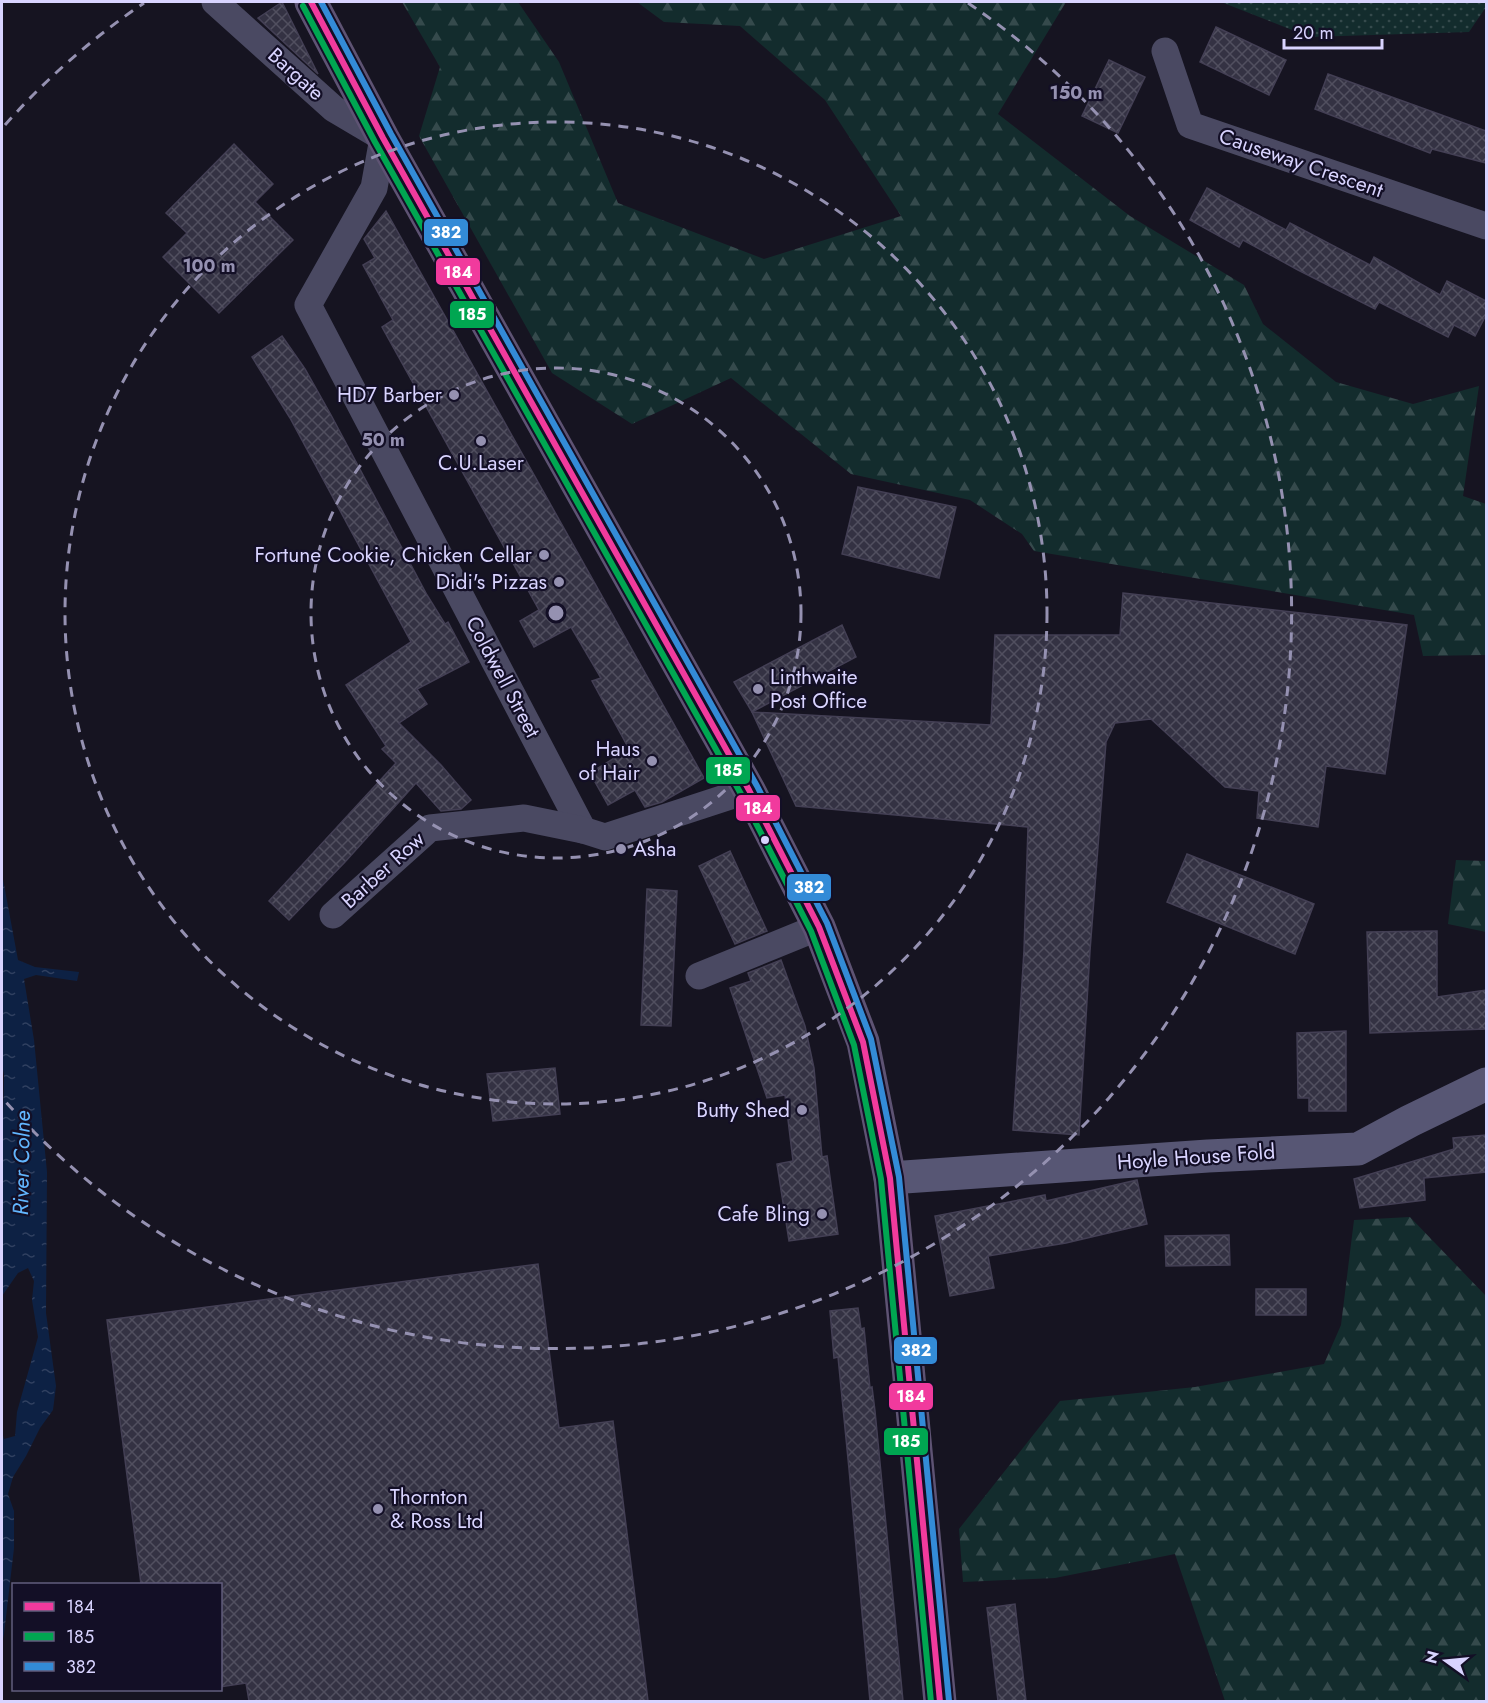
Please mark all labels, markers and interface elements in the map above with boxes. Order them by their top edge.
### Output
scale bar [1284,12,1382,50]
text: 20 m [1293,20,1333,46]
street label: Bargate [261,41,331,108]
text: 150 m [1050,80,1102,106]
street label: Causeway Crescent [1215,121,1387,205]
line badge: 382 [423,218,469,247]
text: 382 [431,221,461,244]
text: 100 m [182,253,236,279]
line badge: 184 [435,257,481,286]
text: 184 [443,261,473,284]
line badge: 185 [449,300,495,329]
text: 185 [458,303,486,326]
place label: HD7 Barber [337,380,443,410]
marker: HD7 Barber [447,388,461,402]
text: 50 m [361,427,405,453]
marker: C.U.Laser [474,434,488,448]
place label: C.U.Laser [438,448,525,478]
place label: Fortune Cookie, Chicken Cellar [255,540,533,570]
marker: Fortune Cookie, Chicken Cellar [537,548,551,562]
place label: Didi's Pizzas [436,567,547,597]
marker: Didi's Pizzas [552,575,566,589]
centre of rings [546,603,566,623]
street label: Coldwell Street [458,611,548,743]
place label: Linthwaite Post Office [770,662,867,716]
marker: Linthwaite Post Office [751,682,765,696]
place label: Haus of Hair [578,734,641,788]
marker: Haus of Hair [645,754,659,768]
line badge: 185 [705,756,751,785]
text: 185 [714,759,742,782]
line badge: 184 [735,794,781,822]
text: 184 [743,797,773,820]
street label: Barber Row [335,824,432,915]
place label: Asha [633,834,676,864]
unlabelled marker [759,834,771,846]
marker: Asha [614,842,628,856]
line badge: 382 [786,873,832,902]
text: 382 [794,876,824,899]
place label: Butty Shed [696,1095,790,1125]
marker: Butty Shed [795,1103,809,1117]
water label: River Colne [4,1110,38,1216]
street label: Hoyle House Fold [1116,1137,1276,1177]
place label: Cafe Bling [717,1199,810,1229]
marker: Cafe Bling [815,1207,829,1221]
line badge: 382 [893,1336,938,1365]
text: 382 [901,1339,931,1362]
line badge: 184 [888,1382,934,1411]
text: 184 [896,1385,926,1408]
line badge: 185 [883,1427,929,1456]
text: 185 [892,1430,920,1453]
place label: Thornton & Ross Ltd [390,1482,483,1536]
marker: Thornton & Ross Ltd [371,1502,385,1516]
legend [12,1583,222,1691]
text: 184 [66,1594,94,1620]
text: 185 [66,1624,94,1650]
north arrow [1416,1631,1476,1691]
text: N [1419,1648,1445,1666]
text: 382 [66,1654,96,1680]

